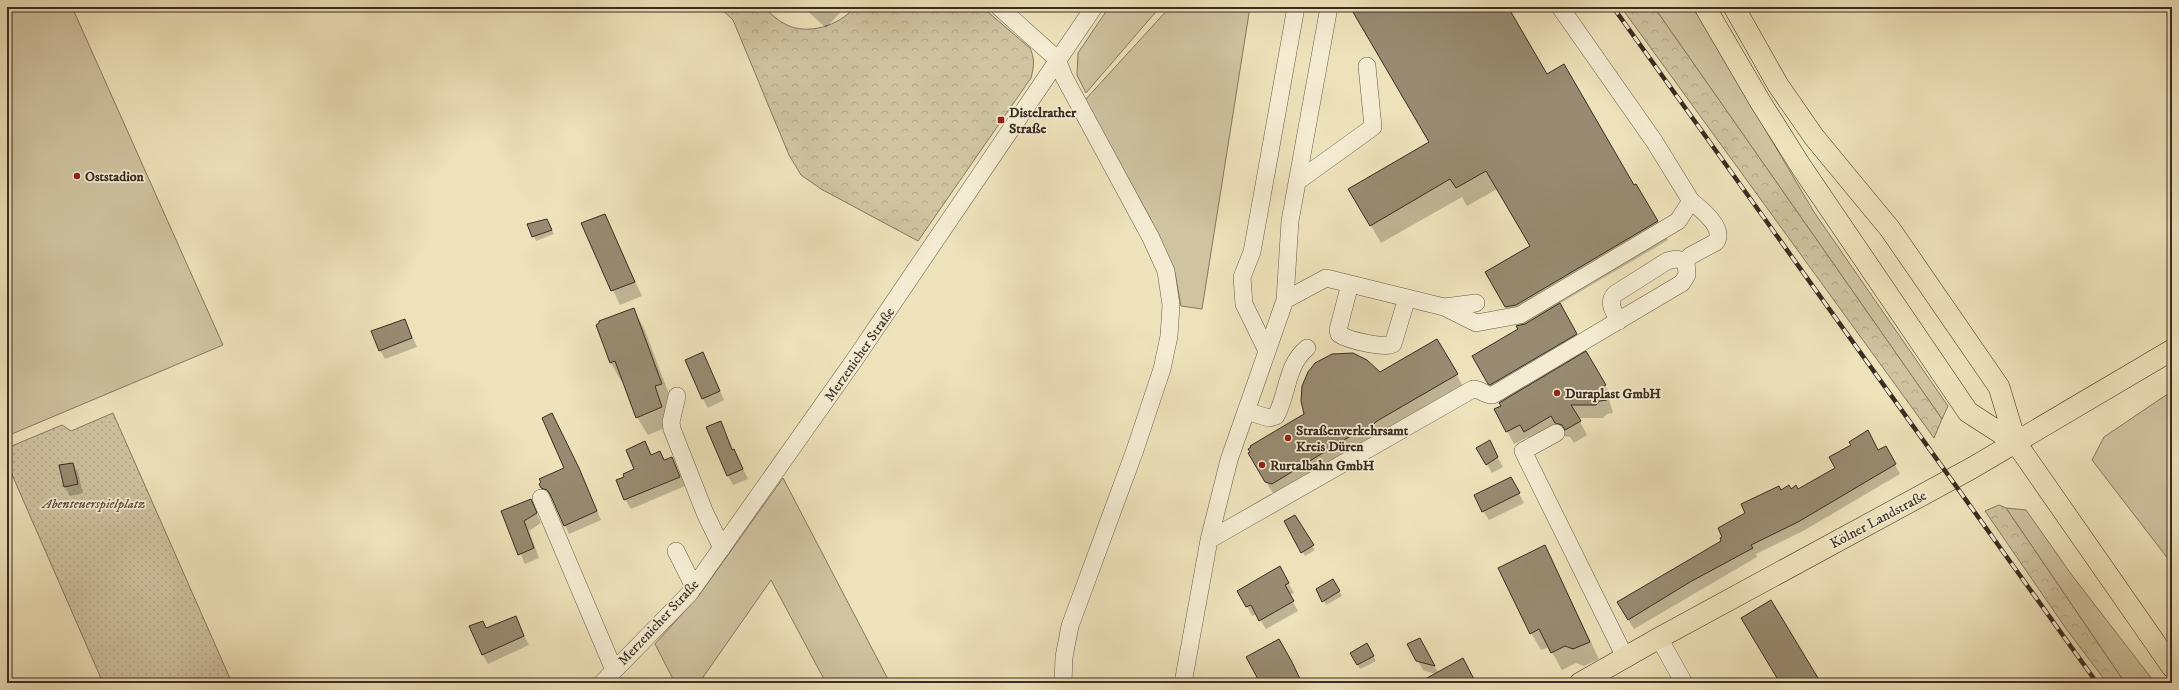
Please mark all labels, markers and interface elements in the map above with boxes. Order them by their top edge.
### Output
place label: Distelrather Straße [1009,104,1077,138]
marker: Distelrather Straße [996,115,1006,125]
place label: Oststadion [85,168,145,186]
marker: Oststadion [72,171,82,181]
street label: Merzenicher Straße [821,304,899,405]
place label: Duraplast GmbH [1565,385,1661,403]
marker: Duraplast GmbH [1552,388,1562,398]
place label: Straßenverkehrsamt Kreis Düren [1296,422,1409,456]
marker: Straßenverkehrsamt Kreis Düren [1283,433,1293,443]
place label: Rurtalbahn GmbH [1270,457,1375,475]
marker: Rurtalbahn GmbH [1257,460,1267,470]
street label: Kölner Landstraße [1827,487,1930,553]
park label: Abenteuerspielplatz [40,495,146,513]
street label: Merzenicher Straße [614,576,703,669]

